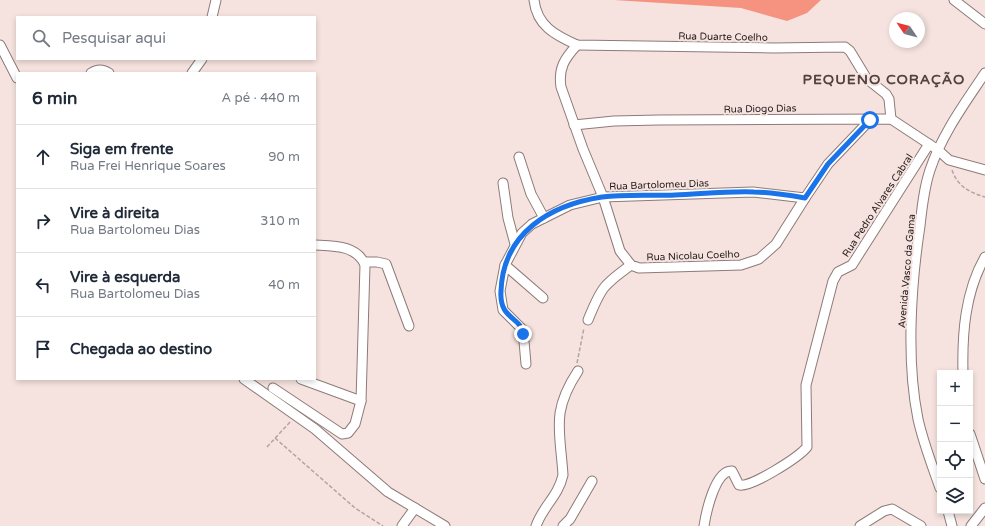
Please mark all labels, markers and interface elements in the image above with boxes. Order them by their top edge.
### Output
north arrow [889,12,925,48]
search box [16,16,316,60]
icon: search [30,27,52,49]
text: Pesquisar aqui [62,29,166,47]
street label: Rua Duarte Coelho [678,30,768,44]
district label: PEQUENO CORAÇÃO [803,71,965,88]
text: 6 min [32,88,77,109]
text: A pé · 440 m [221,90,300,106]
street label: Rua Diogo Dias [724,102,797,116]
route start [861,111,879,129]
text: Siga em frente [70,140,174,158]
icon: ahead [32,146,54,168]
text: 90 m [268,149,300,165]
street label: Rua Pedro Alvares Cabral [840,152,916,259]
text: Rua Frei Henrique Soares [70,158,226,174]
street label: Rua Bartolomeu Dias [609,177,709,193]
text: Vire à direita [70,204,159,222]
icon: right [32,210,54,232]
text: 310 m [260,213,300,229]
street label: Avenida Vasco da Gama [896,214,918,329]
text: Rua Bartolomeu Dias [70,222,200,238]
street label: Rua Nicolau Coelho [646,248,740,264]
text: Vire à esquerda [70,268,180,286]
icon: left [32,274,54,296]
text: 40 m [268,277,300,293]
text: Rua Bartolomeu Dias [70,286,200,302]
route end [514,325,532,343]
icon: arrive [32,338,54,360]
text: Chegada ao destino [70,340,212,358]
map controls [937,370,973,514]
button: + [937,370,973,406]
button: − [937,406,973,442]
button: locate [937,442,973,478]
button: layers [937,478,973,514]

